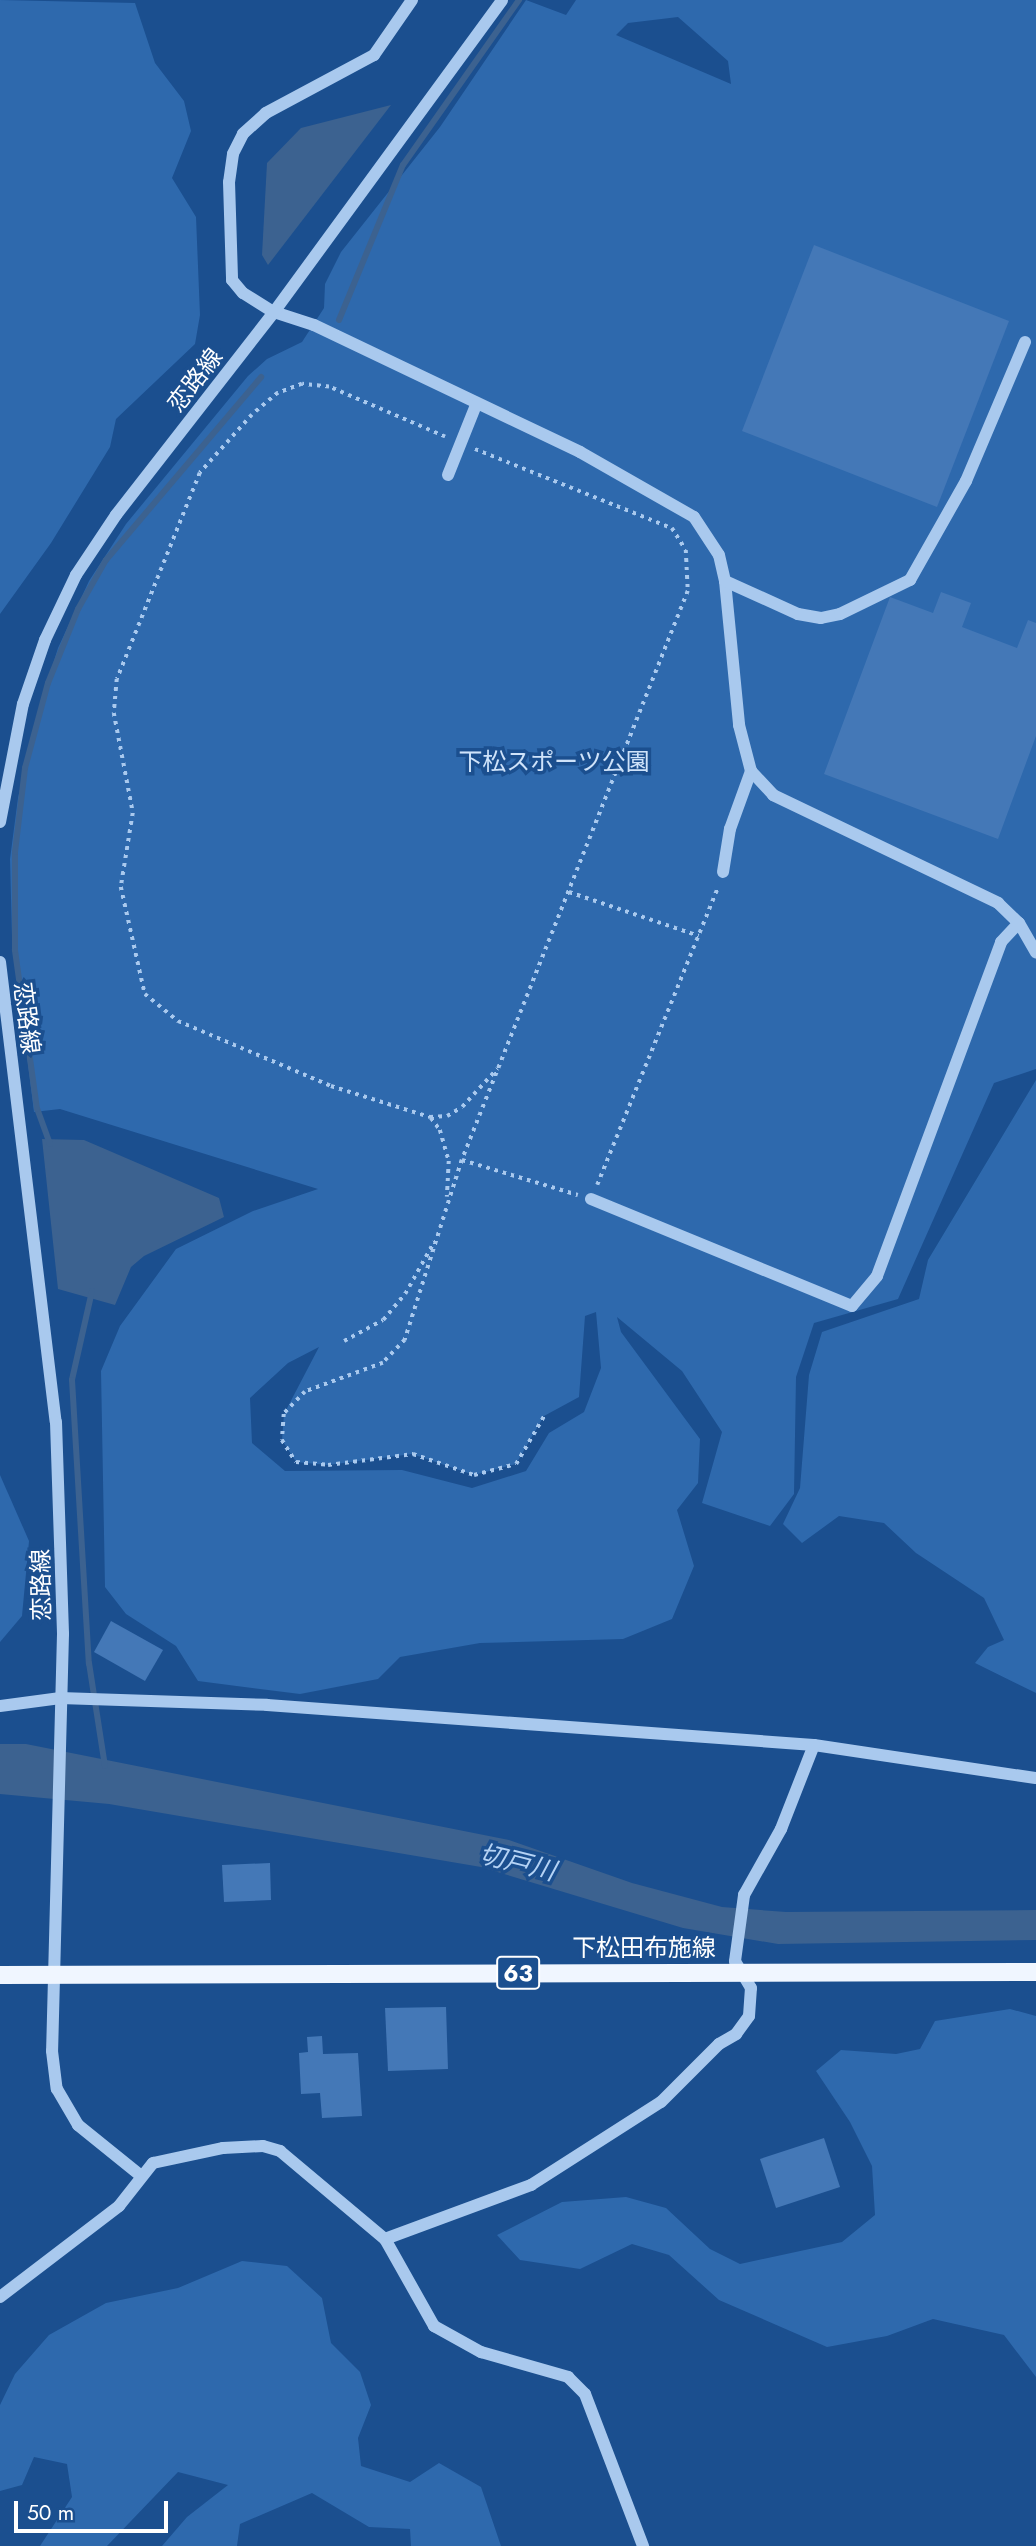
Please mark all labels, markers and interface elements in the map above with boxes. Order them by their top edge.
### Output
street label: 恋路線 [161,343,229,417]
park label: 下松スポーツ公園 [458,748,650,776]
street label: 恋路線 [8,981,46,1055]
street label: 恋路線 [26,1549,56,1621]
water label: 切戸川 [475,1838,559,1888]
street label: 下松田布施線 [572,1934,716,1962]
road number: 63 [495,1954,541,1992]
scale bar [18,2486,172,2530]
text: 50 m [27,2498,74,2528]

